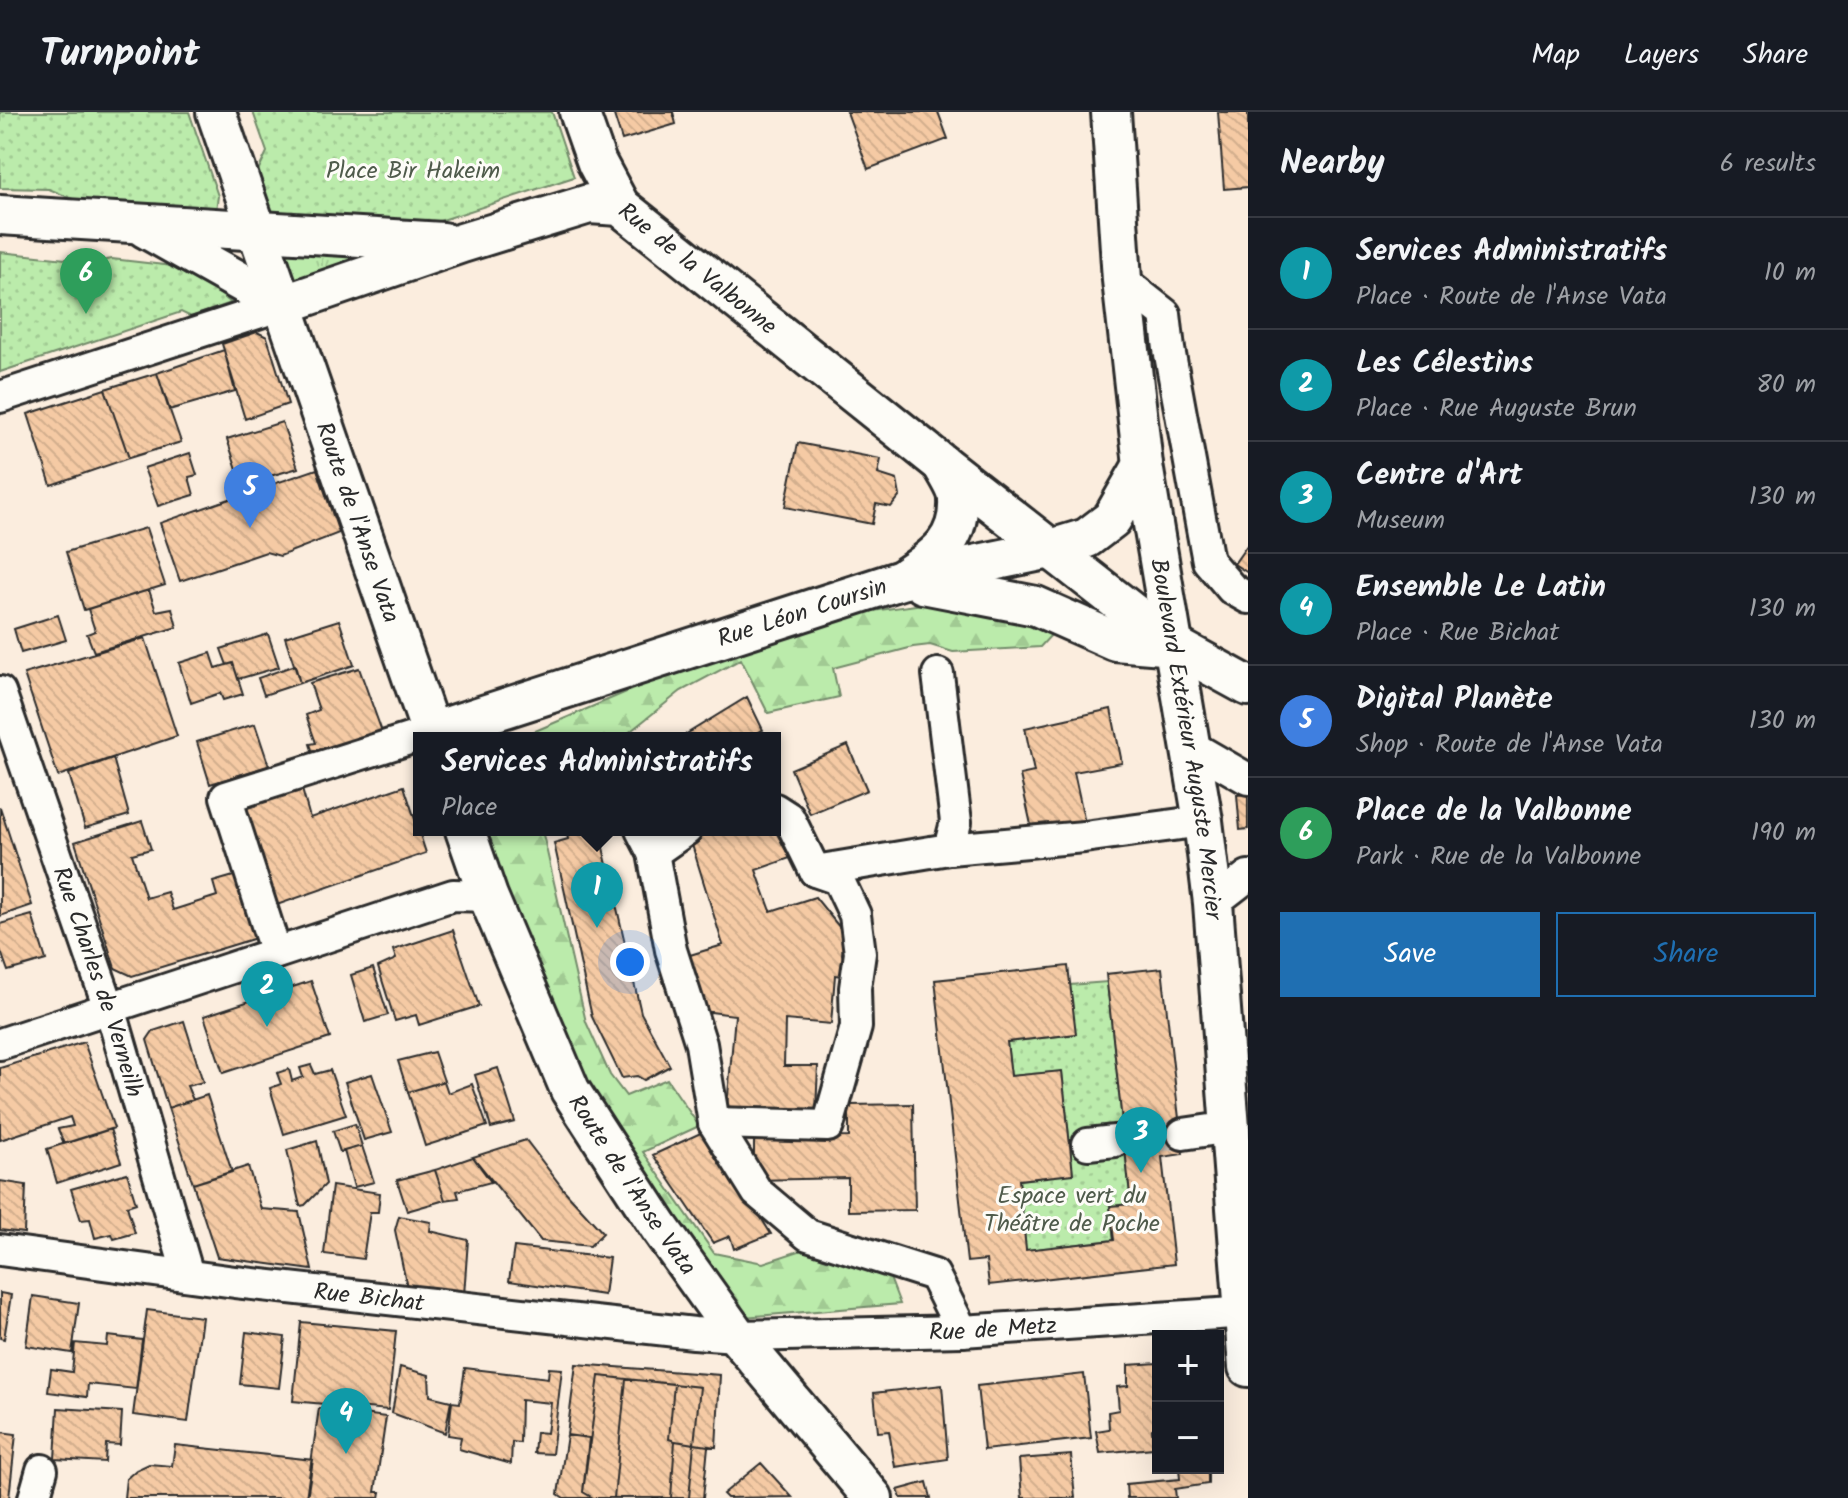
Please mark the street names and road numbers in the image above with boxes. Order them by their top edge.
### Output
street label: Rue de la Valbonne [609,193,785,346]
street label: Route de l'Anse Vata [304,417,410,628]
street label: Boulevard Extérieur Auguste Mercier [1138,556,1232,923]
street label: Rue Léon Coursin [713,568,892,659]
street label: Rue Charles de Verneilh [41,861,153,1102]
street label: Route de l'Anse Vata [557,1087,706,1284]
street label: Rue Bichat [311,1273,427,1324]
street label: Rue de Metz [928,1307,1058,1353]

